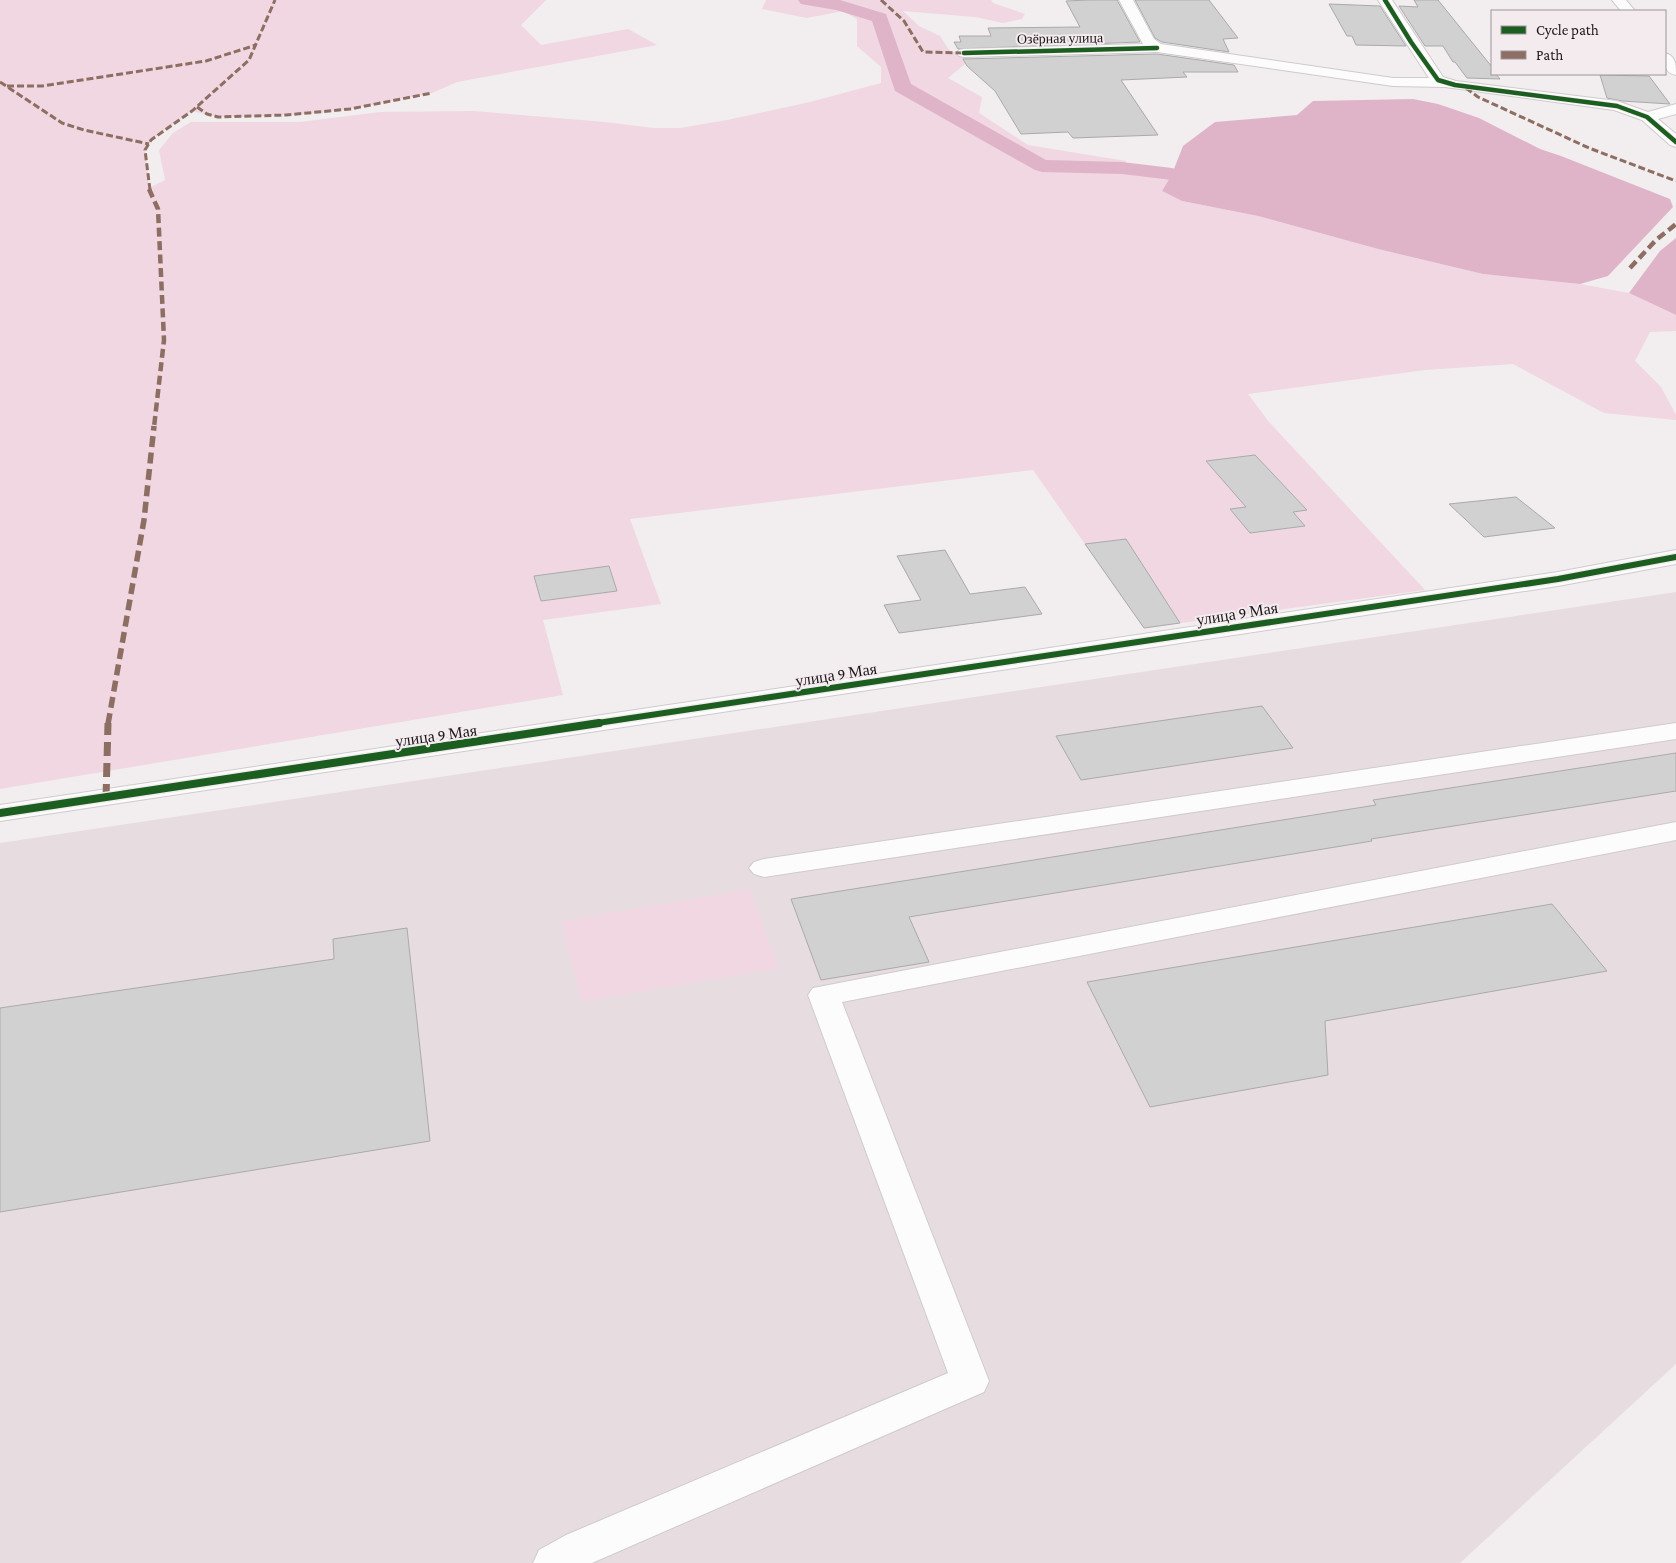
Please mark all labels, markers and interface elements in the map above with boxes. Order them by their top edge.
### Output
legend [1491,10,1666,75]
text: Cycle path [1536,22,1599,39]
street label: Озёрная улица [1017,29,1104,47]
text: Path [1536,47,1563,63]
street label: улица 9 Мая [1195,599,1280,629]
street label: улица 9 Мая [794,660,879,690]
street label: улица 9 Мая [394,721,479,751]

